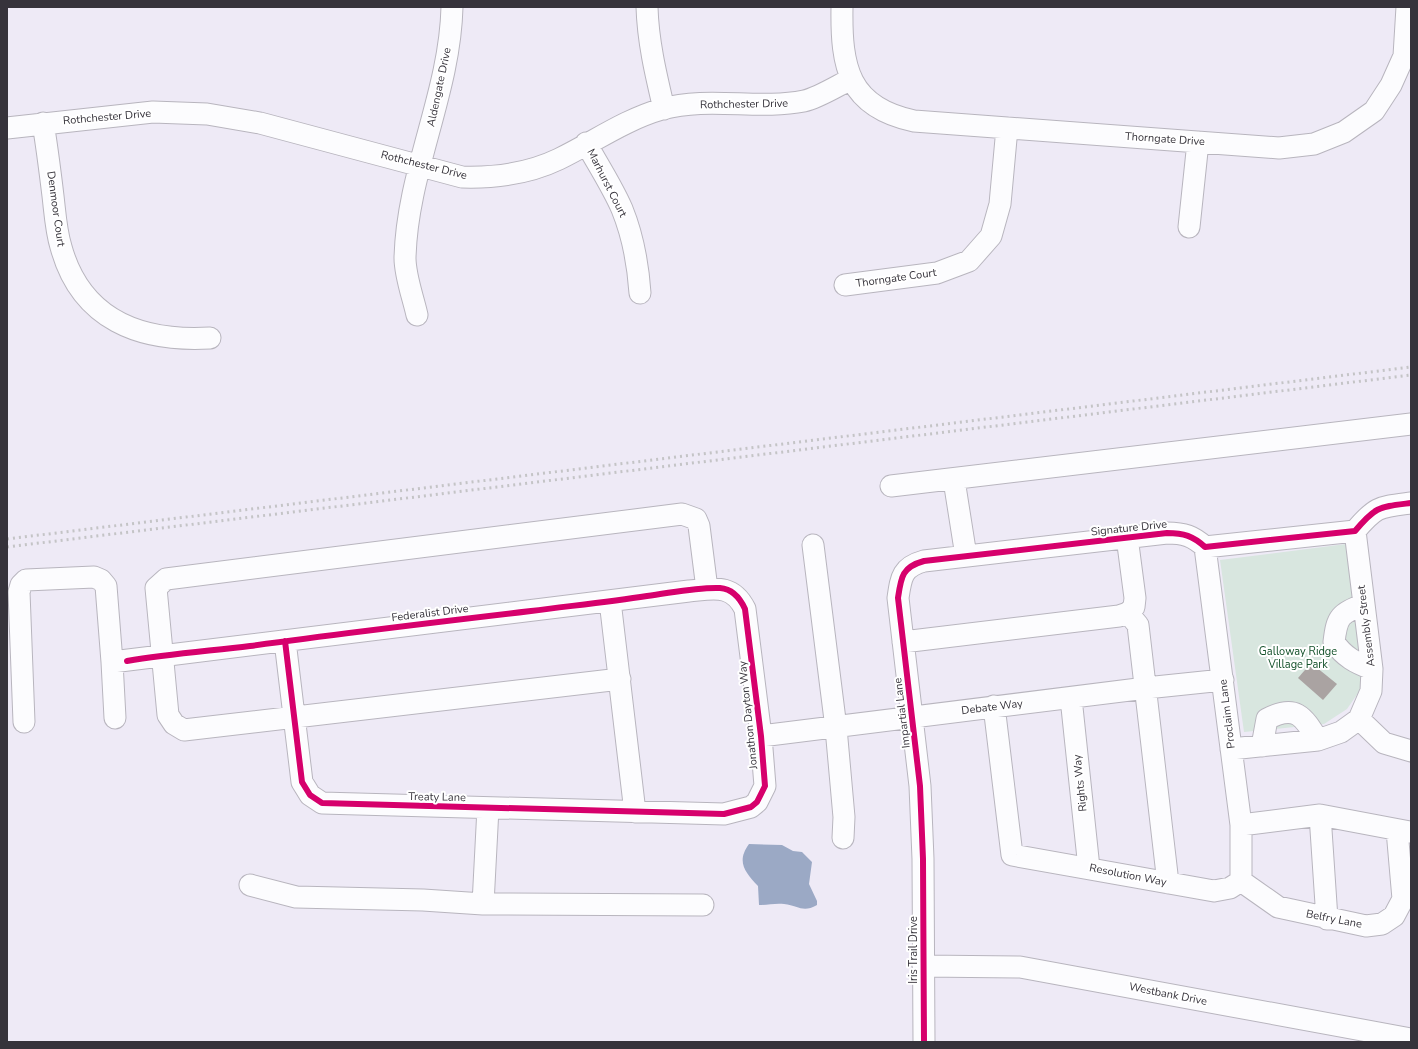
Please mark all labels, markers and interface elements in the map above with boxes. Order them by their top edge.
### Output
street label: Aldengate Drive [423,46,455,128]
street label: Rothchester Drive [700,96,788,112]
street label: Rothchester Drive [62,106,152,128]
street label: Thorngate Drive [1125,129,1206,149]
street label: Marhurst Court [583,146,631,220]
street label: Rothchester Drive [379,147,469,183]
street label: Denmoor Court [43,170,69,248]
street label: Thorngate Court [855,265,937,291]
street label: Signature Drive [1090,517,1168,539]
street label: Assembly Street [1354,584,1378,668]
street label: Federalist Drive [391,601,469,625]
park label: Galloway Ridge Village Park [1259,644,1337,672]
street label: Jonathon Dayton Way [735,660,761,771]
street label: Impartial Lane [890,677,914,749]
street label: Proclaim Lane [1215,678,1239,750]
street label: Debate Way [960,696,1024,718]
street label: Rights Way [1070,753,1090,812]
street label: Treaty Lane [408,789,466,805]
street label: Resolution Way [1088,860,1168,890]
street label: Belfry Lane [1305,906,1363,932]
street label: Iris Trail Drive [906,916,921,984]
street label: Westbank Drive [1128,979,1208,1009]

